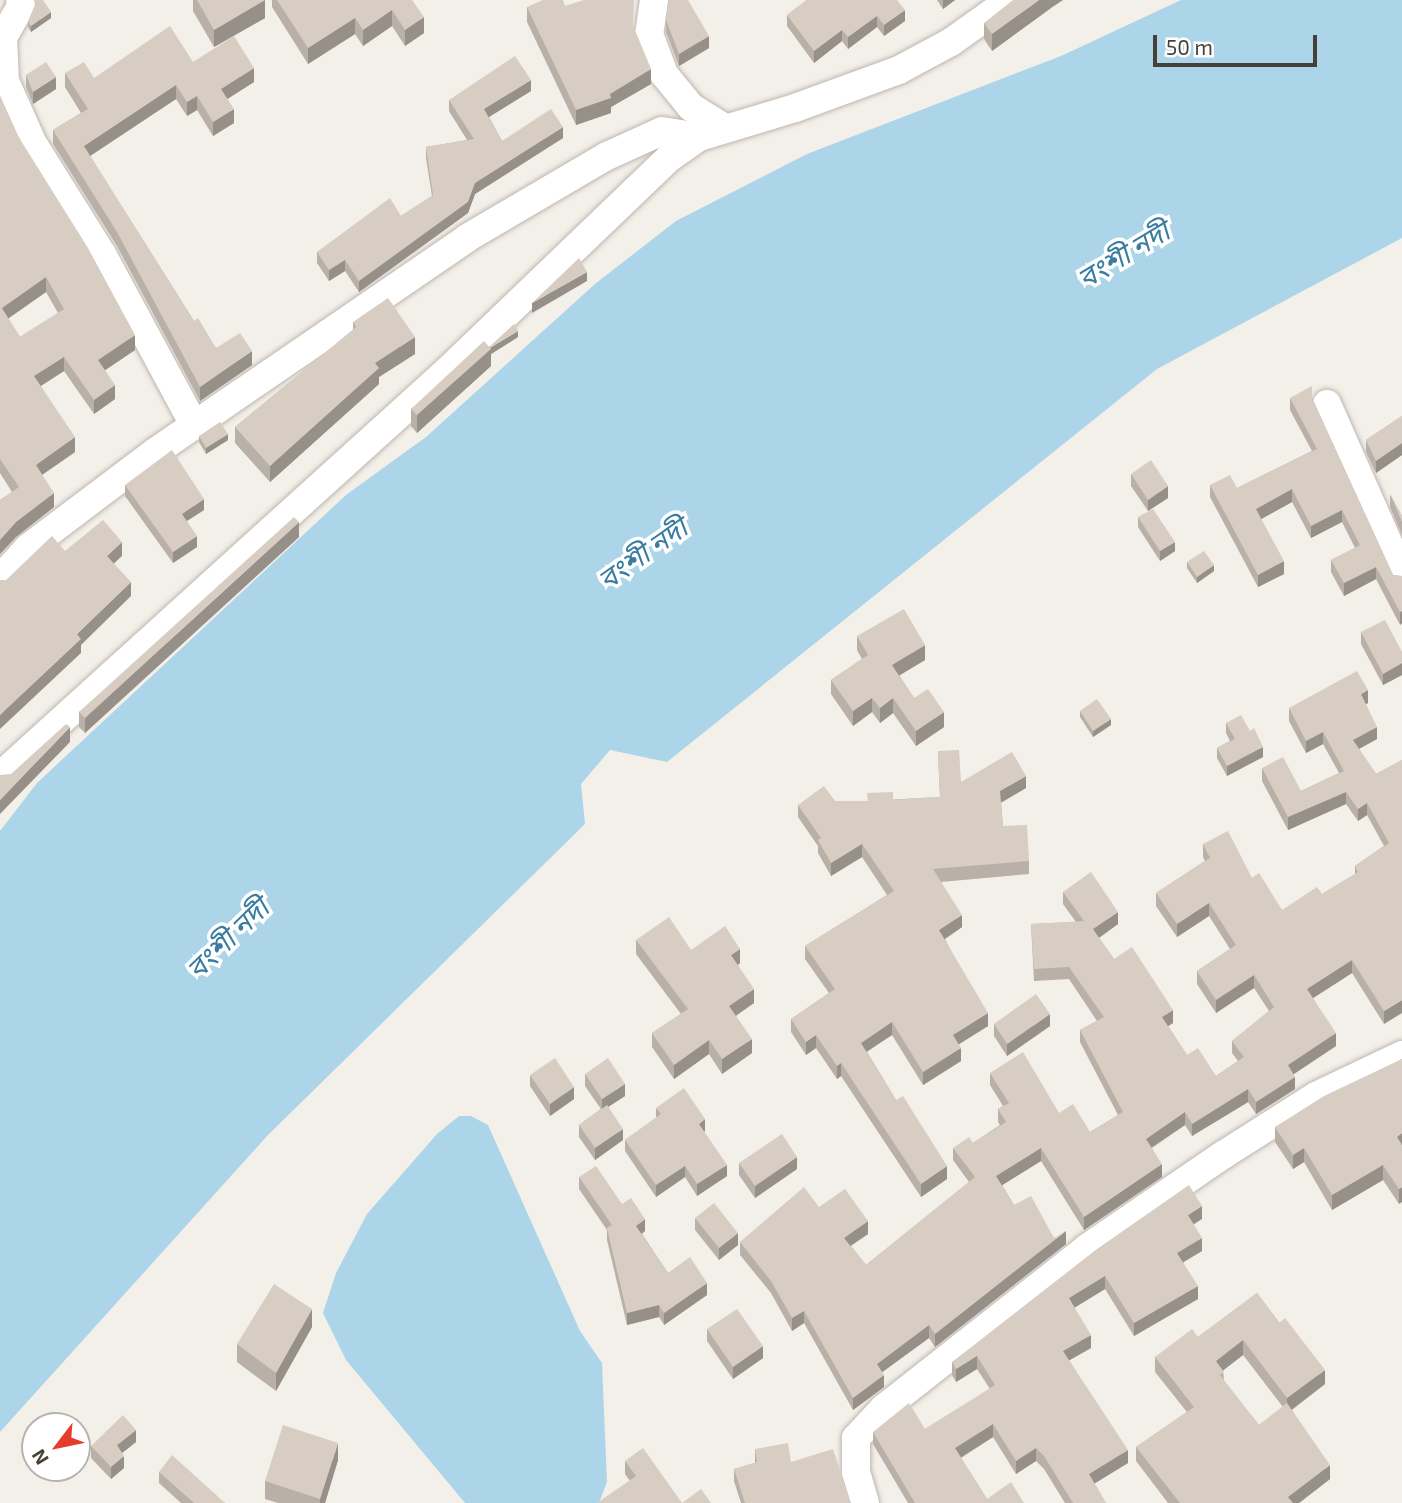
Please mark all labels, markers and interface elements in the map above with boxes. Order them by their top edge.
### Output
scale bar [1157,21,1322,65]
text: 50 m [1166,34,1213,59]
water label: বংশী নদী [1071,213,1175,295]
water label: বংশী নদী [591,510,693,596]
water label: বংশী নদী [179,891,275,985]
north arrow [21,1412,91,1482]
text: N [26,1445,53,1469]

